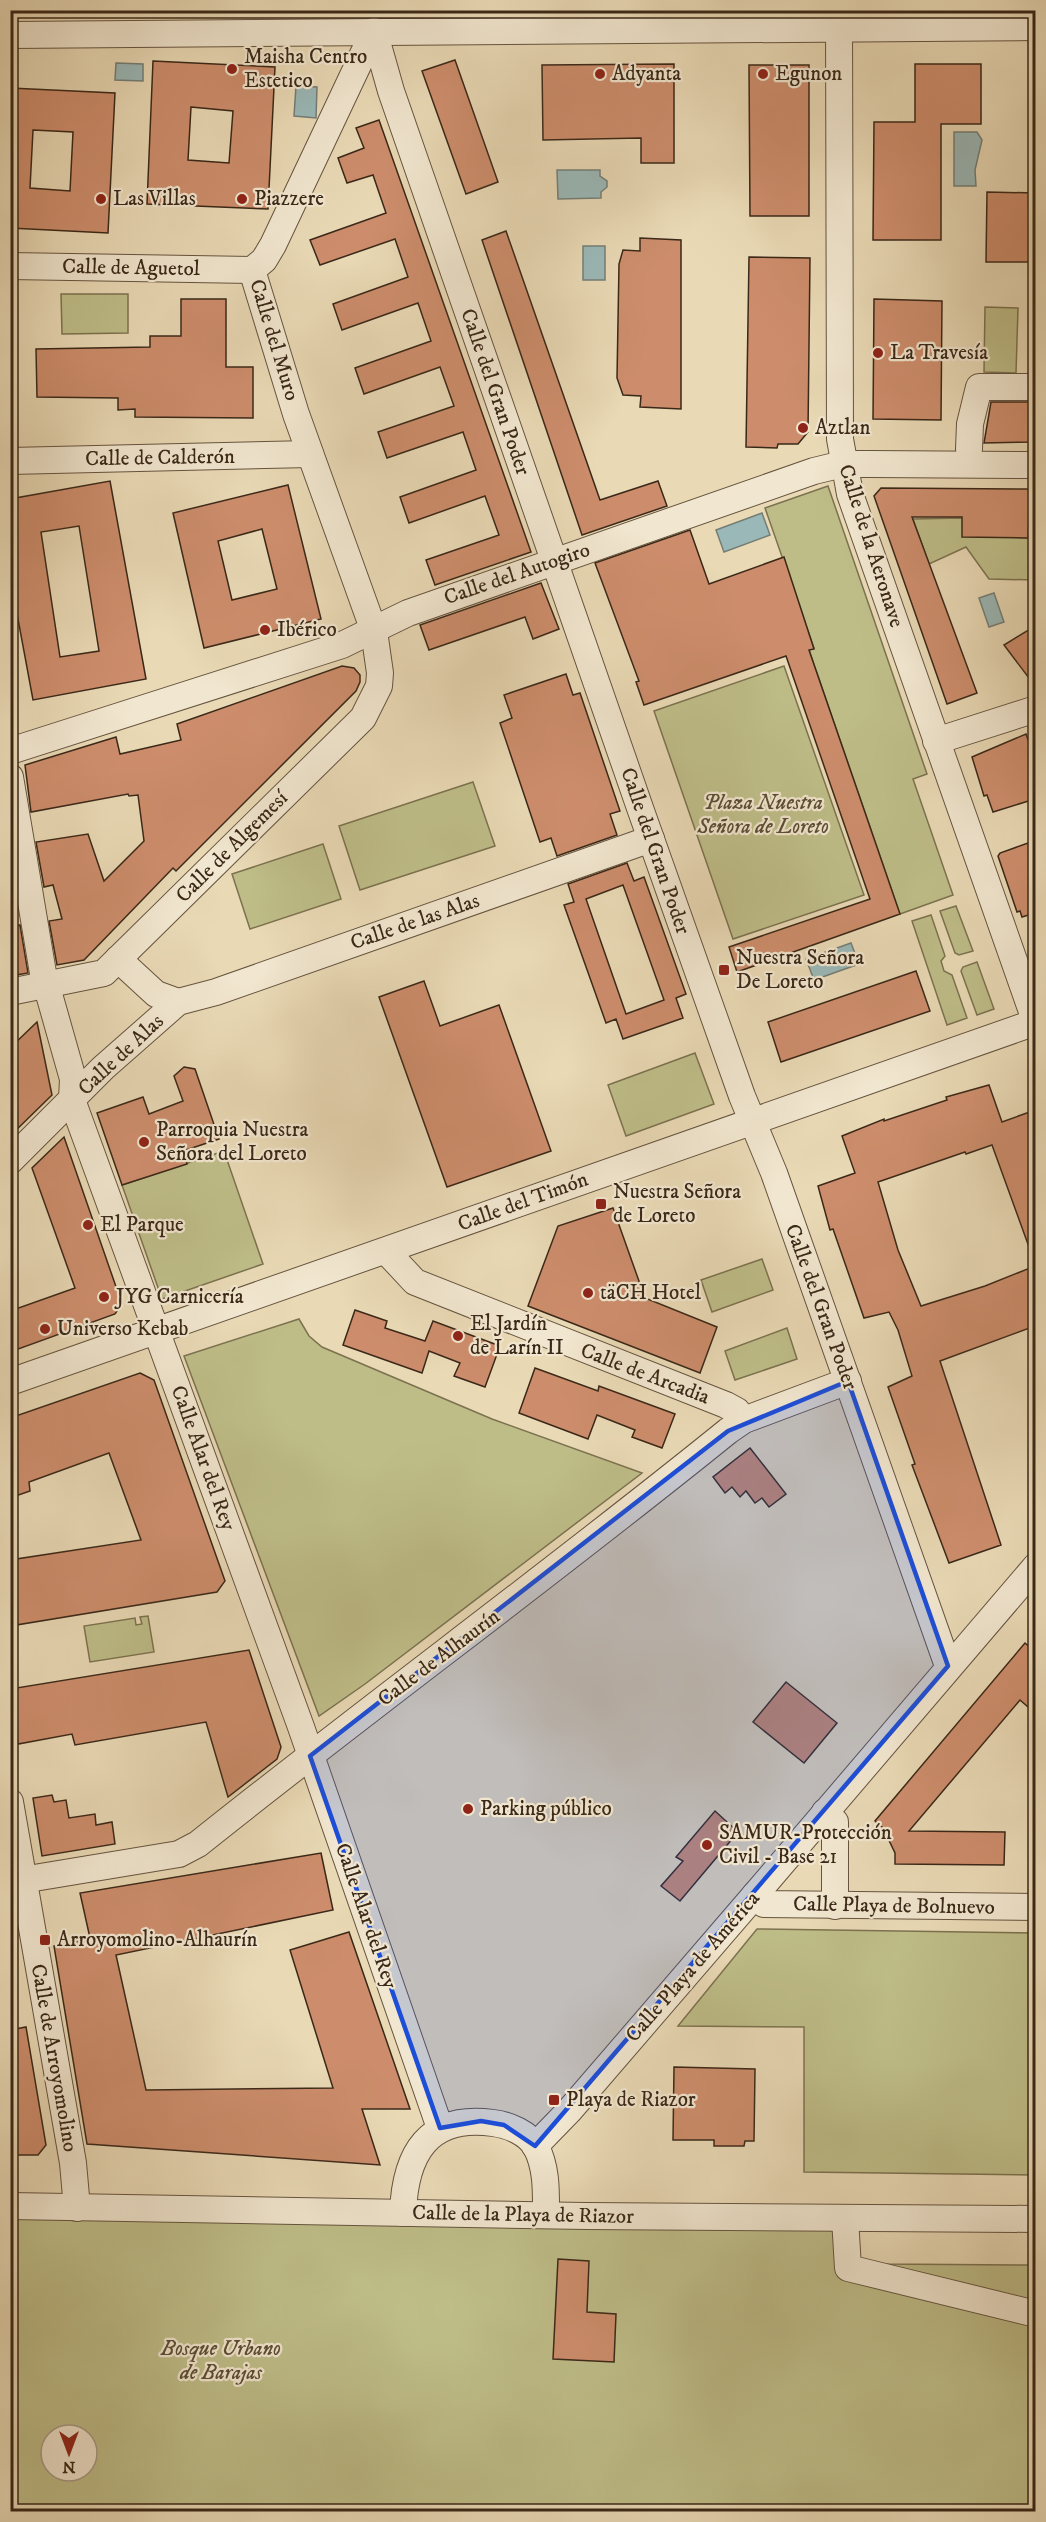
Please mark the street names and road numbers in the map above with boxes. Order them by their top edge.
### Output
street label: Calle de Aguetol [62,254,201,282]
street label: Calle del Muro [243,276,305,404]
street label: Calle del Gran Poder [454,305,536,479]
street label: Calle de Calderón [85,444,235,472]
street label: Calle de la Aeronave [832,461,910,631]
street label: Calle del Autogiro [441,537,593,611]
street label: Calle del Gran Poder [614,764,696,938]
street label: Calle de Algemesí [171,784,295,908]
street label: Calle de las Alas [347,888,483,956]
street label: Calle de Alas [73,1009,169,1101]
street label: Calle del Timón [454,1166,592,1238]
street label: Calle del Gran Poder [779,1221,863,1394]
street label: Calle de Arcadia [577,1337,713,1411]
street label: Calle Alar del Rey [165,1382,242,1535]
street label: Calle de Alhaurín [373,1604,505,1712]
street label: Calle Alar del Rey [329,1840,403,1993]
street label: Calle Playa de América [620,1886,766,2048]
street label: Calle Playa de Bolnuevo [793,1891,995,1921]
street label: Calle de Arroyomolino [25,1962,83,2154]
street label: Calle de la Playa de Riazor [412,2200,634,2230]

